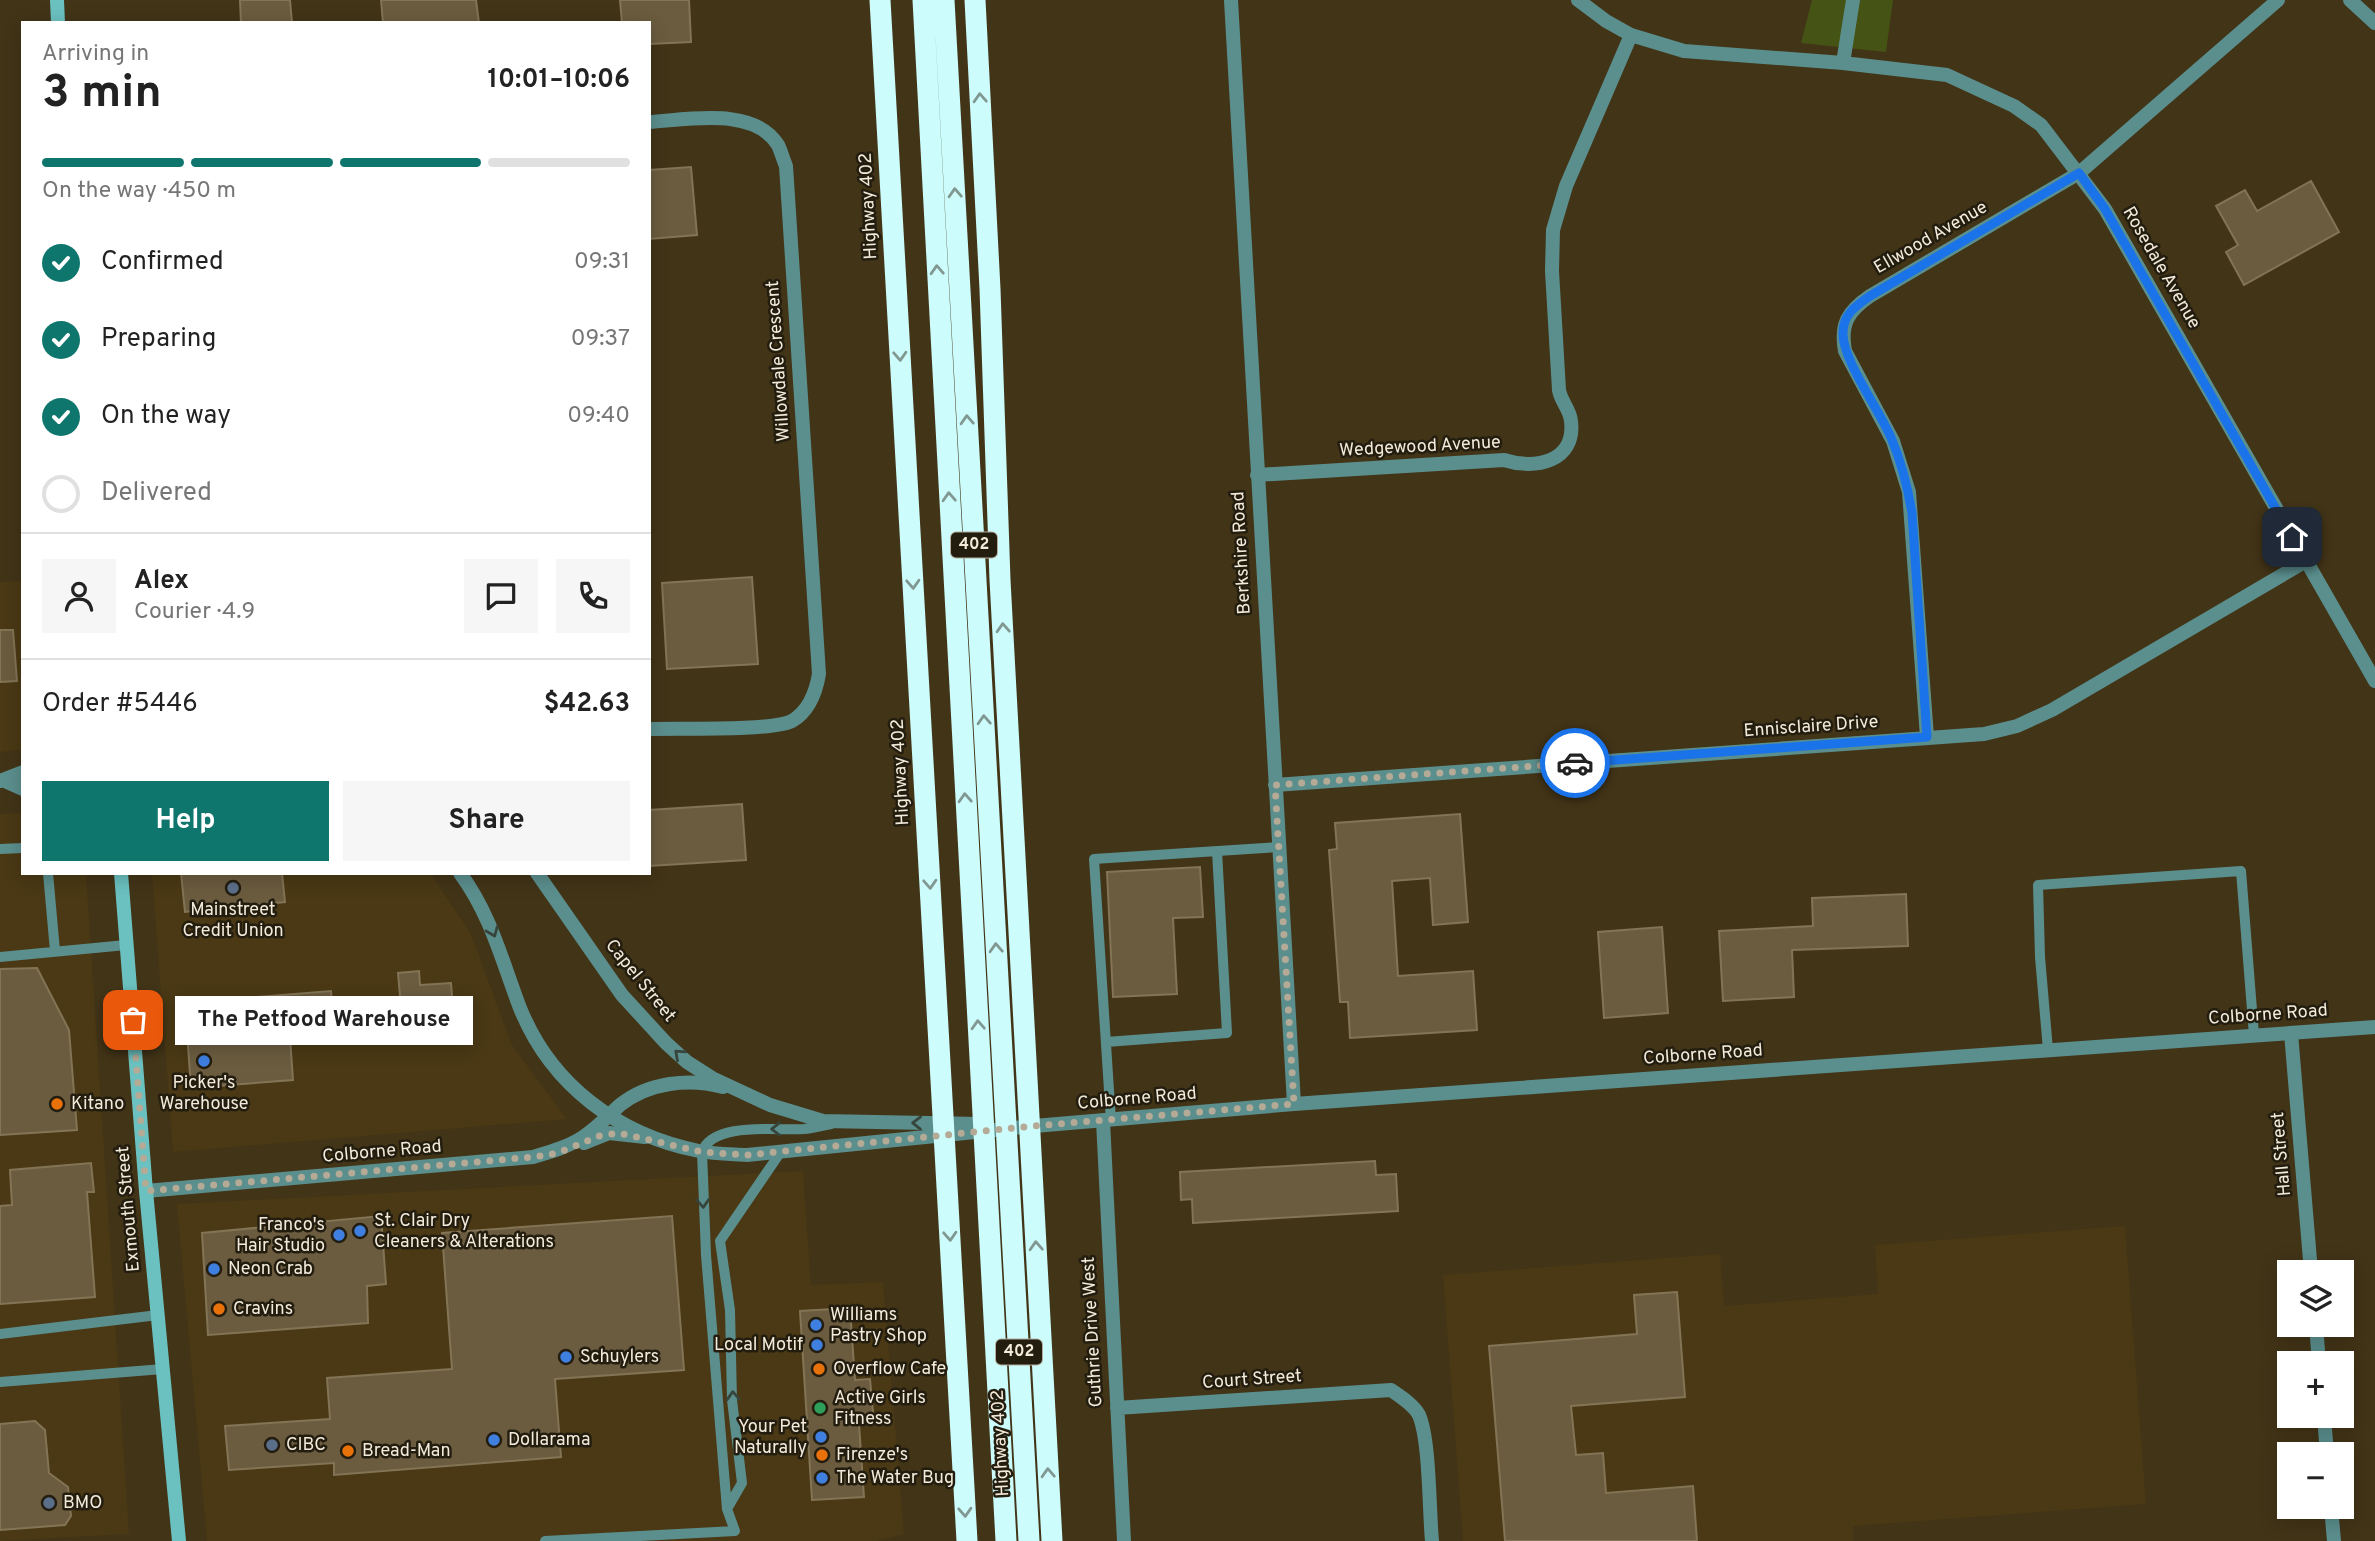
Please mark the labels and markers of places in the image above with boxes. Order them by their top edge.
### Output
pin [2262,507,2322,567]
marker: Mainstreet Credit Union [225,880,241,896]
place label: Mainstreet Credit Union [182,899,284,943]
pin [103,990,163,1050]
callout: The Petfood Warehouse [175,996,472,1044]
marker: Picker's Warehouse [196,1053,212,1069]
place label: Picker's Warehouse [159,1072,249,1116]
place label: Kitano [71,1093,124,1116]
marker: Kitano [49,1096,65,1112]
place label: St. Clair Dry Cleaners & Alterations [374,1210,554,1254]
place label: Franco's Hair Studio [236,1214,325,1258]
marker: St. Clair Dry Cleaners & Alterations [352,1223,368,1239]
marker: Franco's Hair Studio [331,1227,347,1243]
place label: Neon Crab [228,1258,313,1281]
marker: Neon Crab [206,1261,222,1277]
place label: Cravins [233,1298,293,1321]
marker: Cravins [211,1301,227,1317]
place label: Williams Pastry Shop [830,1304,927,1348]
marker: Williams Pastry Shop [808,1317,824,1333]
place label: Local Motif [714,1334,803,1357]
marker: Local Motif [809,1337,825,1353]
place label: Schuylers [580,1346,659,1369]
marker: Schuylers [558,1349,574,1365]
place label: Overflow Cafe [833,1358,946,1381]
marker: Overflow Cafe [811,1361,827,1377]
place label: Active Girls Fitness [834,1387,926,1431]
marker: Active Girls Fitness [812,1400,828,1416]
place label: Your Pet Naturally [734,1416,807,1460]
place label: Dollarama [508,1429,590,1452]
marker: Your Pet Naturally [813,1429,829,1445]
marker: Dollarama [486,1432,502,1448]
place label: CIBC [286,1434,326,1457]
marker: CIBC [264,1437,280,1453]
place label: Bread-Man [362,1440,451,1463]
marker: Bread-Man [340,1443,356,1459]
place label: Firenze's [836,1444,908,1467]
marker: Firenze's [814,1447,830,1463]
place label: The Water Bug [836,1467,954,1490]
marker: The Water Bug [814,1470,830,1486]
place label: BMO [63,1492,102,1515]
marker: BMO [41,1495,57,1511]

